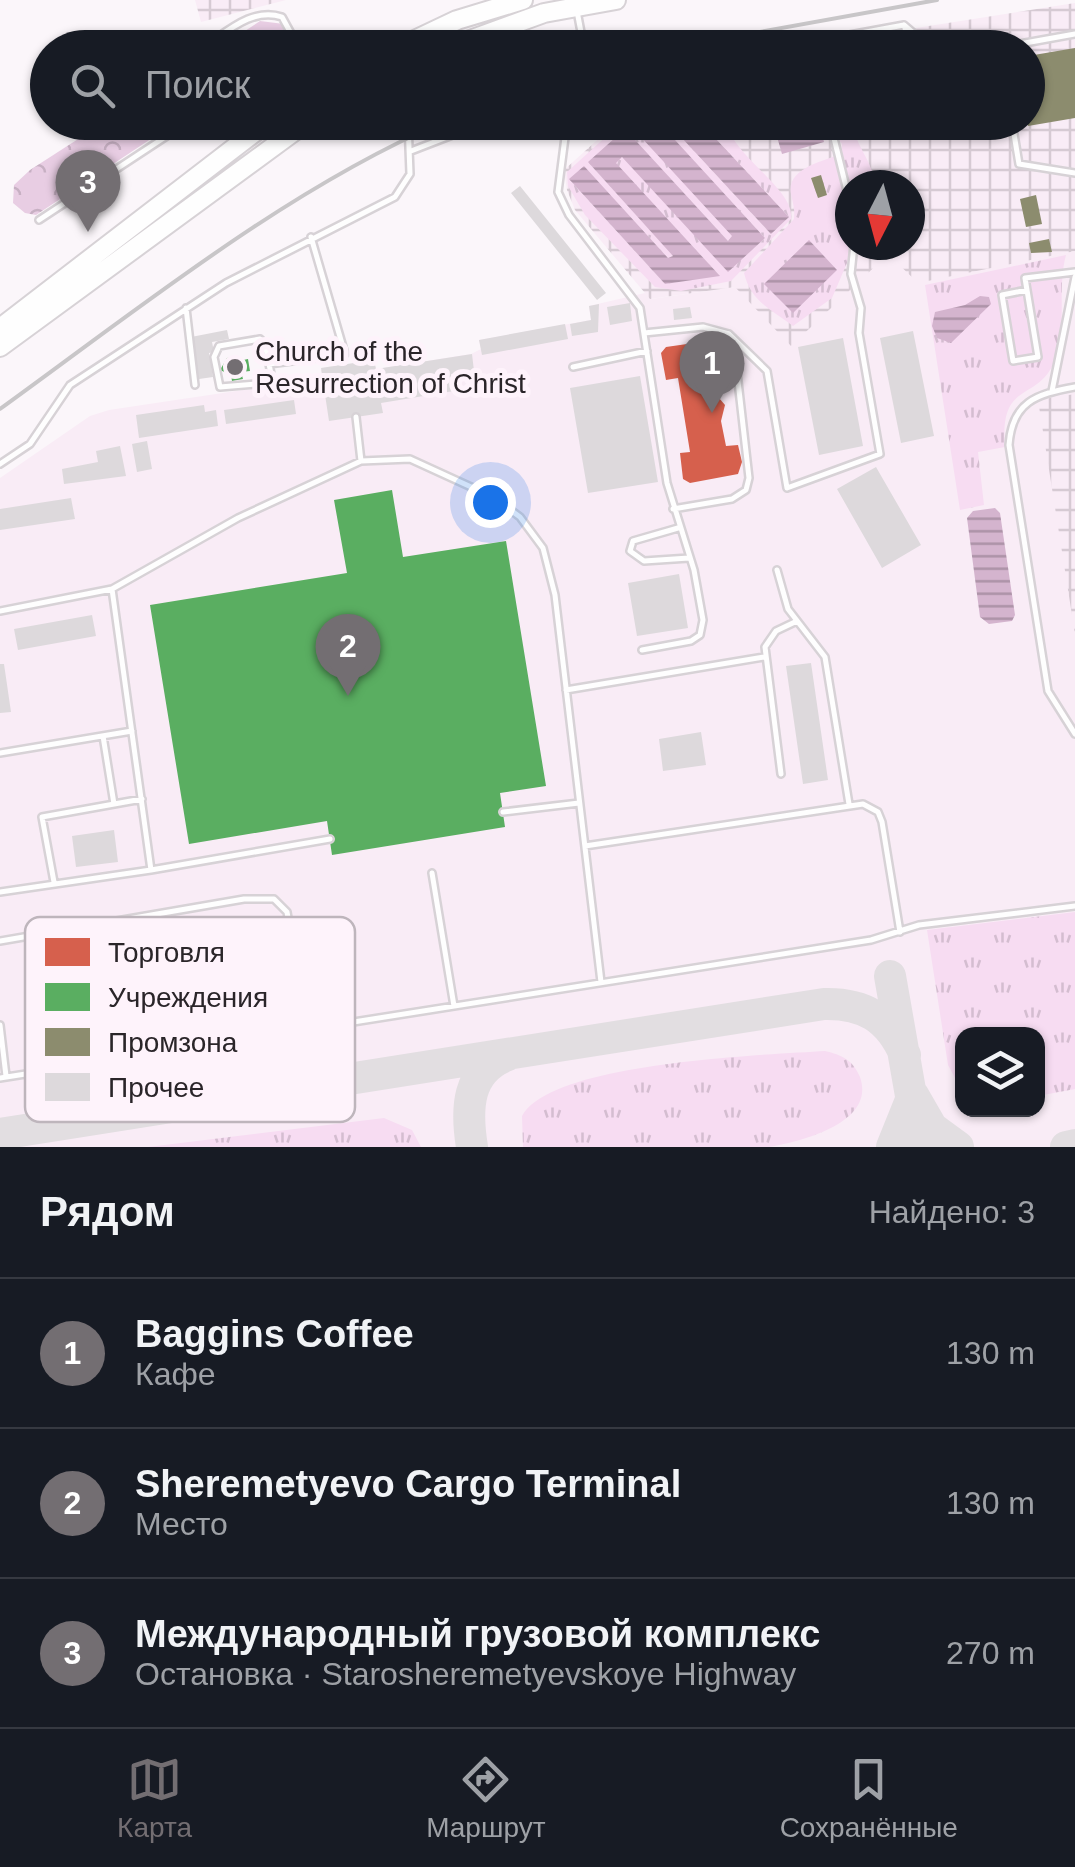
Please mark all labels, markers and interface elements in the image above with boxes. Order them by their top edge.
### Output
search box [30,30,1045,140]
icon: search [65,58,120,113]
text: Поиск [145,64,250,106]
pin: 3 [56,150,120,232]
north arrow [835,170,925,260]
pin: 1 [680,330,744,413]
place label: Church of the Resurrection of Christ [255,336,526,399]
marker: Church of the Resurrection of Christ [224,356,246,378]
your location [465,477,516,528]
pin: 2 [316,614,380,696]
legend [25,917,355,1122]
text: Торговля [108,937,225,968]
text: Учреждения [108,982,268,1013]
text: Промзона [108,1027,238,1058]
map controls [955,1027,1045,1117]
button: layers [955,1027,1045,1117]
text: Прочее [108,1072,204,1103]
text: Рядом [40,1188,175,1235]
text: Найдено: 3 [869,1194,1035,1230]
text: Baggins Coffee [135,1313,414,1355]
text: 1 [64,1335,81,1371]
text: 130 m [946,1335,1035,1371]
text: Кафе [135,1356,216,1392]
text: Sheremetyevo Cargo Terminal [135,1463,681,1505]
text: 2 [64,1485,81,1521]
text: 130 m [946,1485,1035,1521]
text: Место [135,1506,228,1542]
text: Международный грузовой комплекс [135,1613,820,1655]
text: 3 [64,1635,81,1671]
text: 270 m [946,1635,1035,1671]
text: Остановка · Starosheremetyevskoye Highway [135,1656,796,1692]
tab: Карта [117,1752,192,1844]
tab: Маршрут [426,1752,545,1844]
tab: Сохранённые [780,1752,958,1844]

